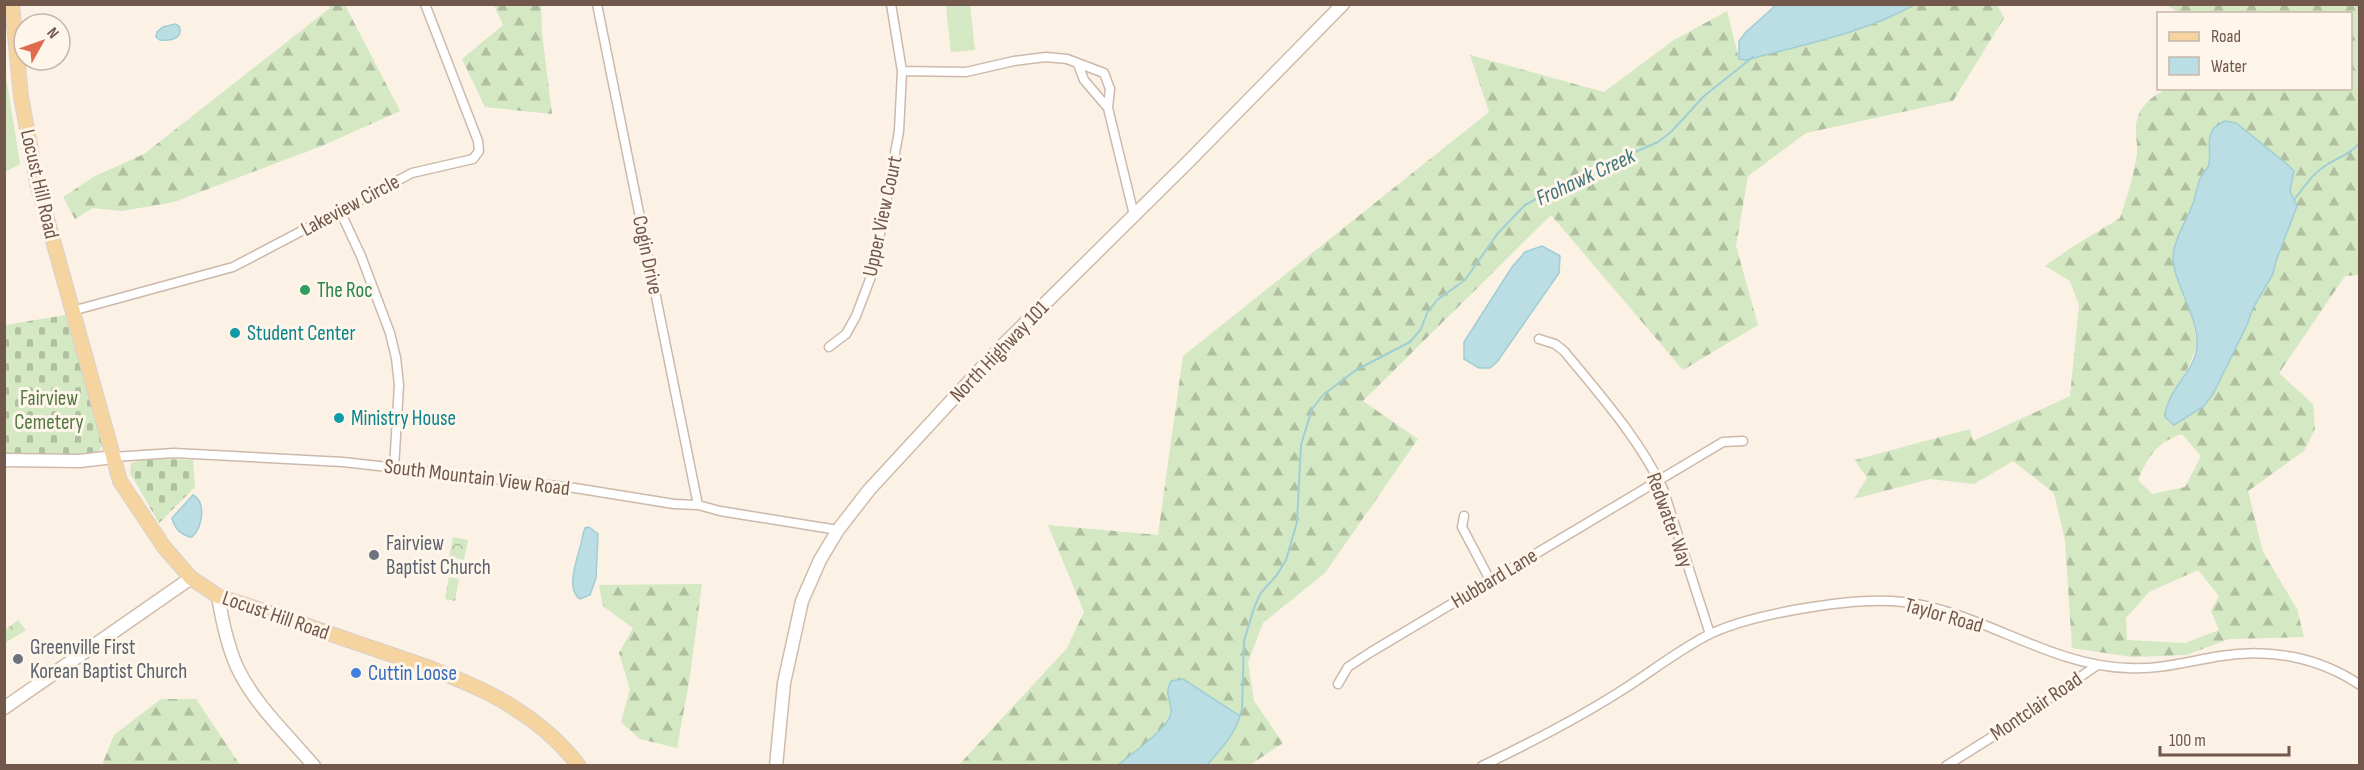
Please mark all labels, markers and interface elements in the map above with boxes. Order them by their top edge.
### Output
north arrow [12,12,72,72]
legend [2157,12,2352,90]
text: N [42,24,62,43]
text: Road [2211,26,2241,47]
text: Water [2211,56,2247,77]
street label: Locust Hill Road [15,127,64,241]
water label: Frohawk Creek [1532,142,1640,212]
street label: Upper View Court [858,154,907,279]
street label: Lakeview Circle [297,169,404,242]
street label: Cogin Drive [627,213,668,297]
place label: The Roc [317,278,373,303]
marker: The Roc [298,283,312,297]
street label: North Highway 101 [945,295,1054,407]
place label: Student Center [247,321,356,346]
marker: Student Center [228,326,242,340]
park label: Fairview Cemetery [14,386,84,435]
place label: Ministry House [351,406,456,431]
marker: Ministry House [332,411,346,425]
street label: South Mountain View Road [383,454,571,501]
street label: Redwater Way [1641,469,1698,571]
place label: Fairview Baptist Church [386,531,491,580]
street label: Hubbard Lane [1447,543,1542,614]
marker: Fairview Baptist Church [367,548,381,562]
street label: Locust Hill Road [219,586,333,645]
street label: Taylor Road [1902,592,1986,639]
place label: Greenville First Korean Baptist Church [30,635,187,684]
marker: Greenville First Korean Baptist Church [11,652,25,666]
place label: Cuttin Loose [368,661,457,686]
marker: Cuttin Loose [349,666,363,680]
street label: Montclair Road [1986,667,2087,746]
scale bar [2160,719,2289,757]
text: 100 m [2169,730,2206,751]

